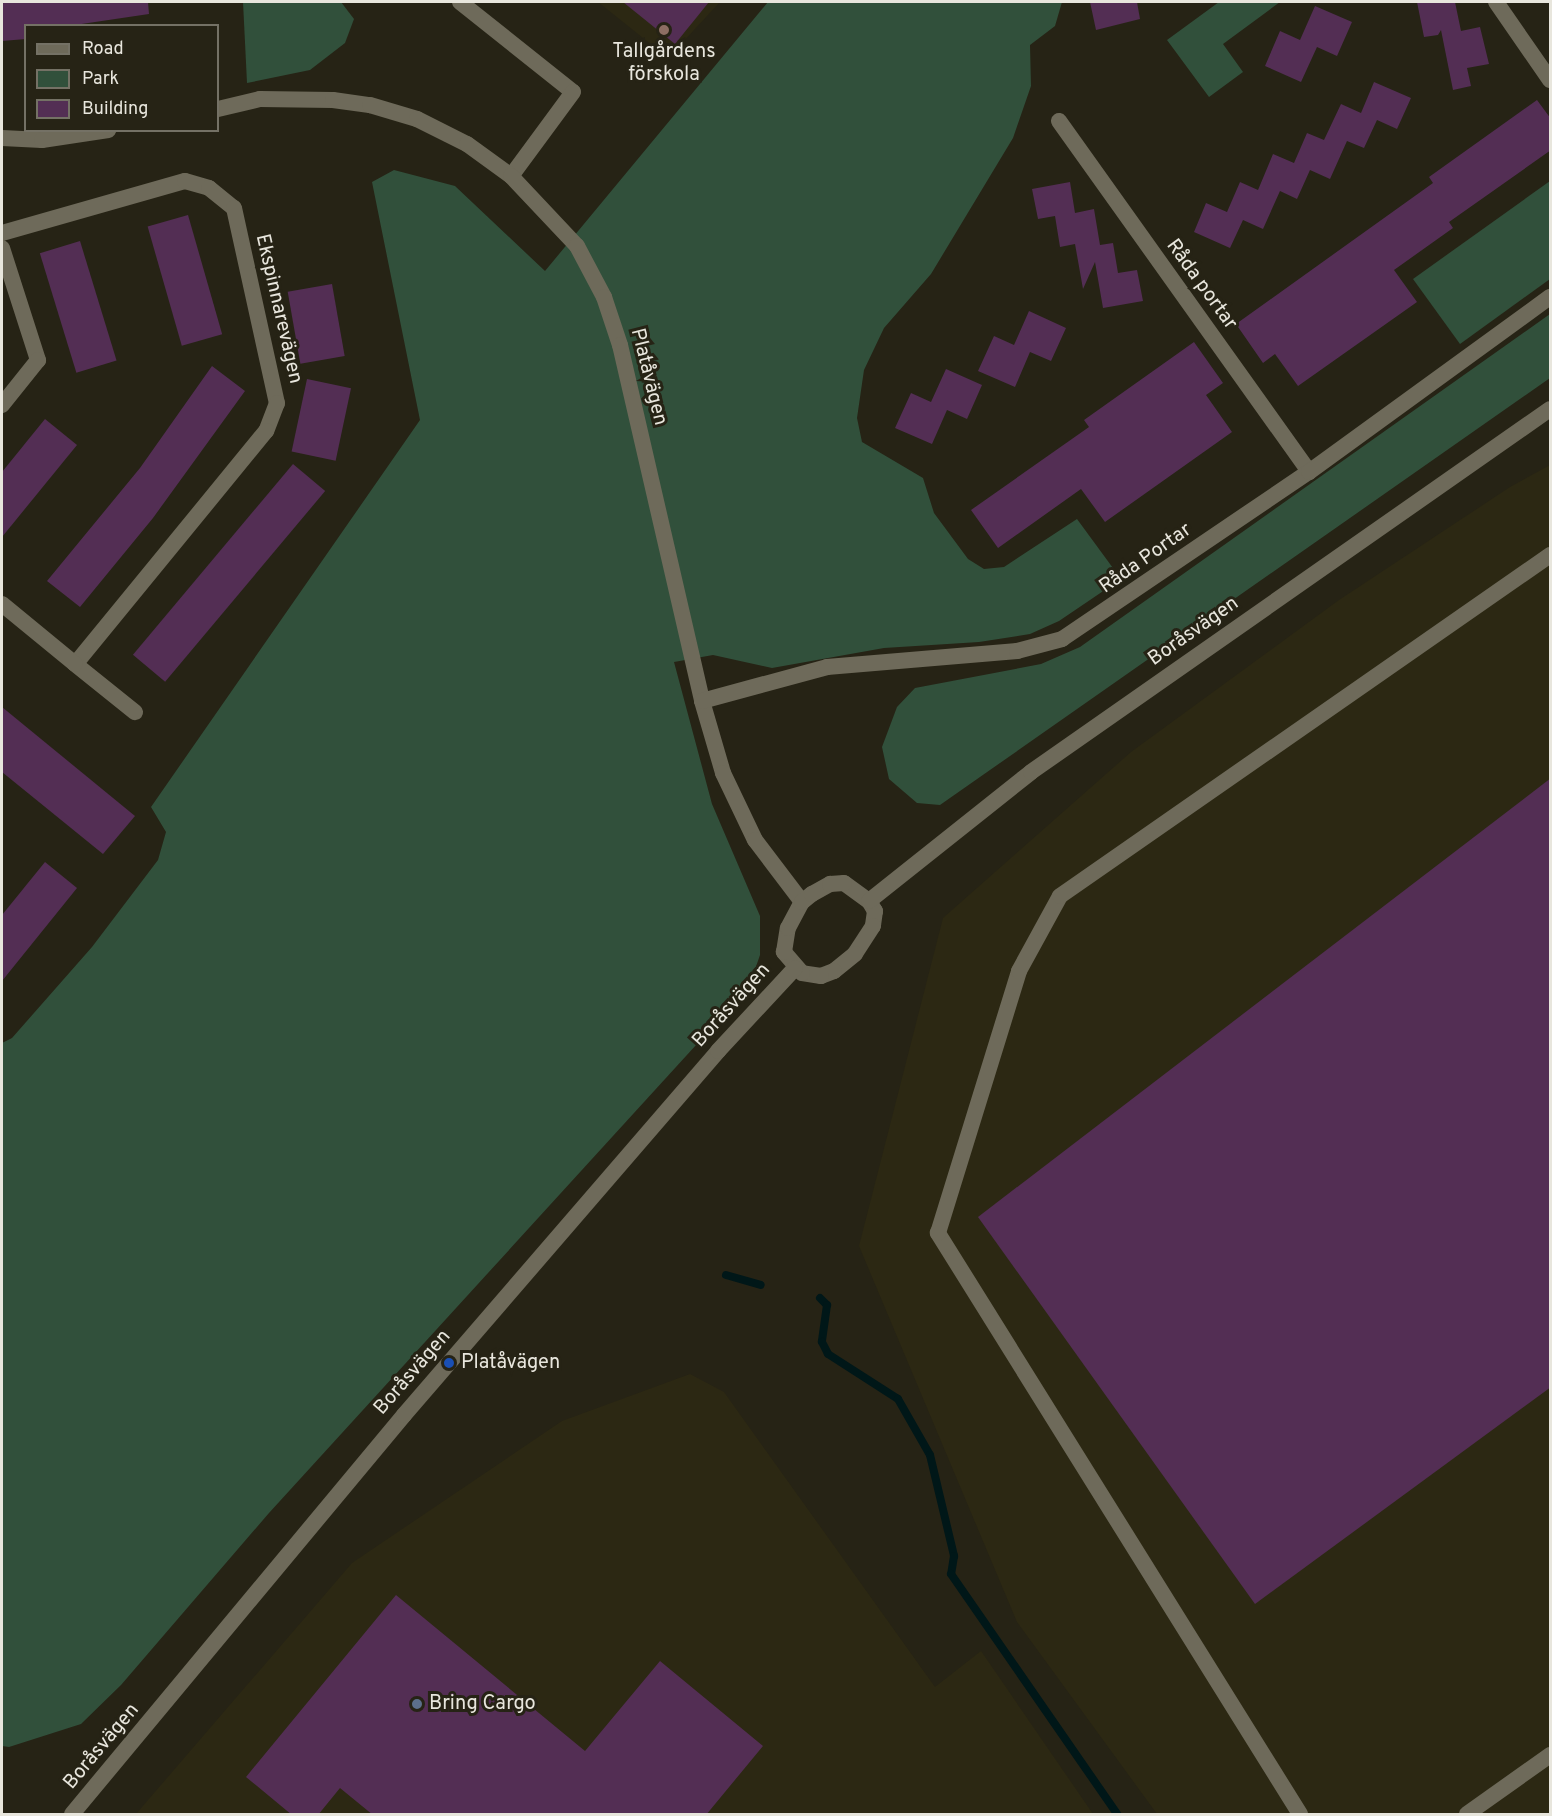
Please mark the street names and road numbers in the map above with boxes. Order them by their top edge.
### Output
street label: Ekspinnarevägen [249,232,307,386]
street label: Råda portar [1160,235,1242,335]
street label: Platåvägen [624,326,672,428]
street label: Råda Portar [1095,519,1197,599]
street label: Boråsvägen [1144,592,1244,672]
street label: Boråsvägen [688,959,776,1053]
street label: Boråsvägen [369,1325,457,1421]
street label: Boråsvägen [59,1699,145,1795]

